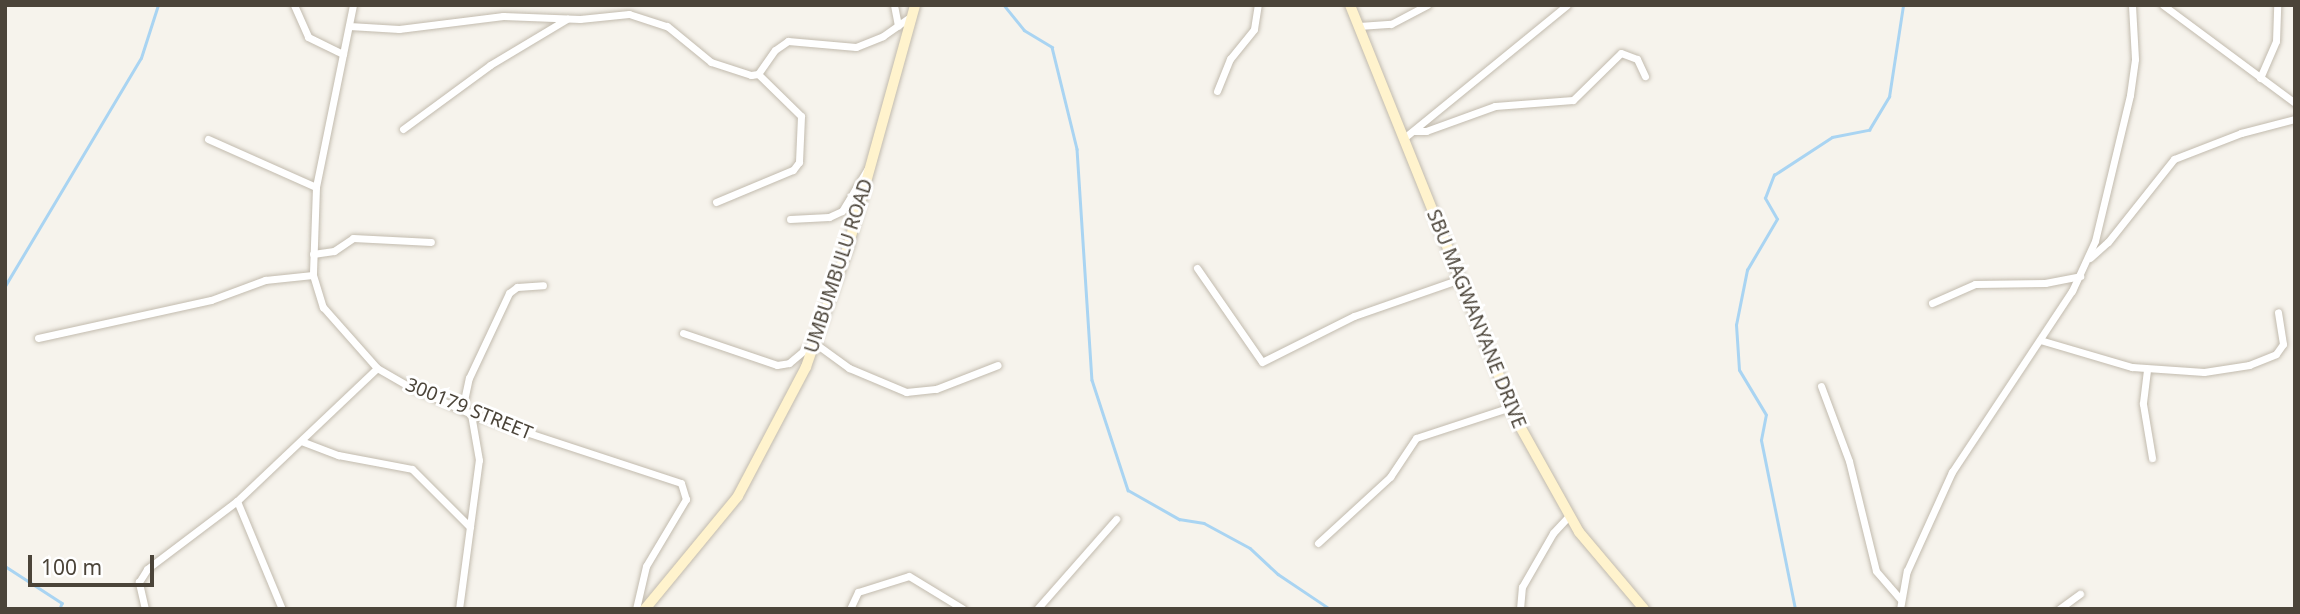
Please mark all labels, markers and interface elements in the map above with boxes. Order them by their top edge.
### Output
street label: UMBUMBULU ROAD [800,176,878,356]
street label: SBU MAGWANYANE DRIVE [1422,206,1530,432]
street label: 300179 STREET [402,373,536,445]
scale bar [32,540,158,584]
text: 100 m [41,553,102,581]

